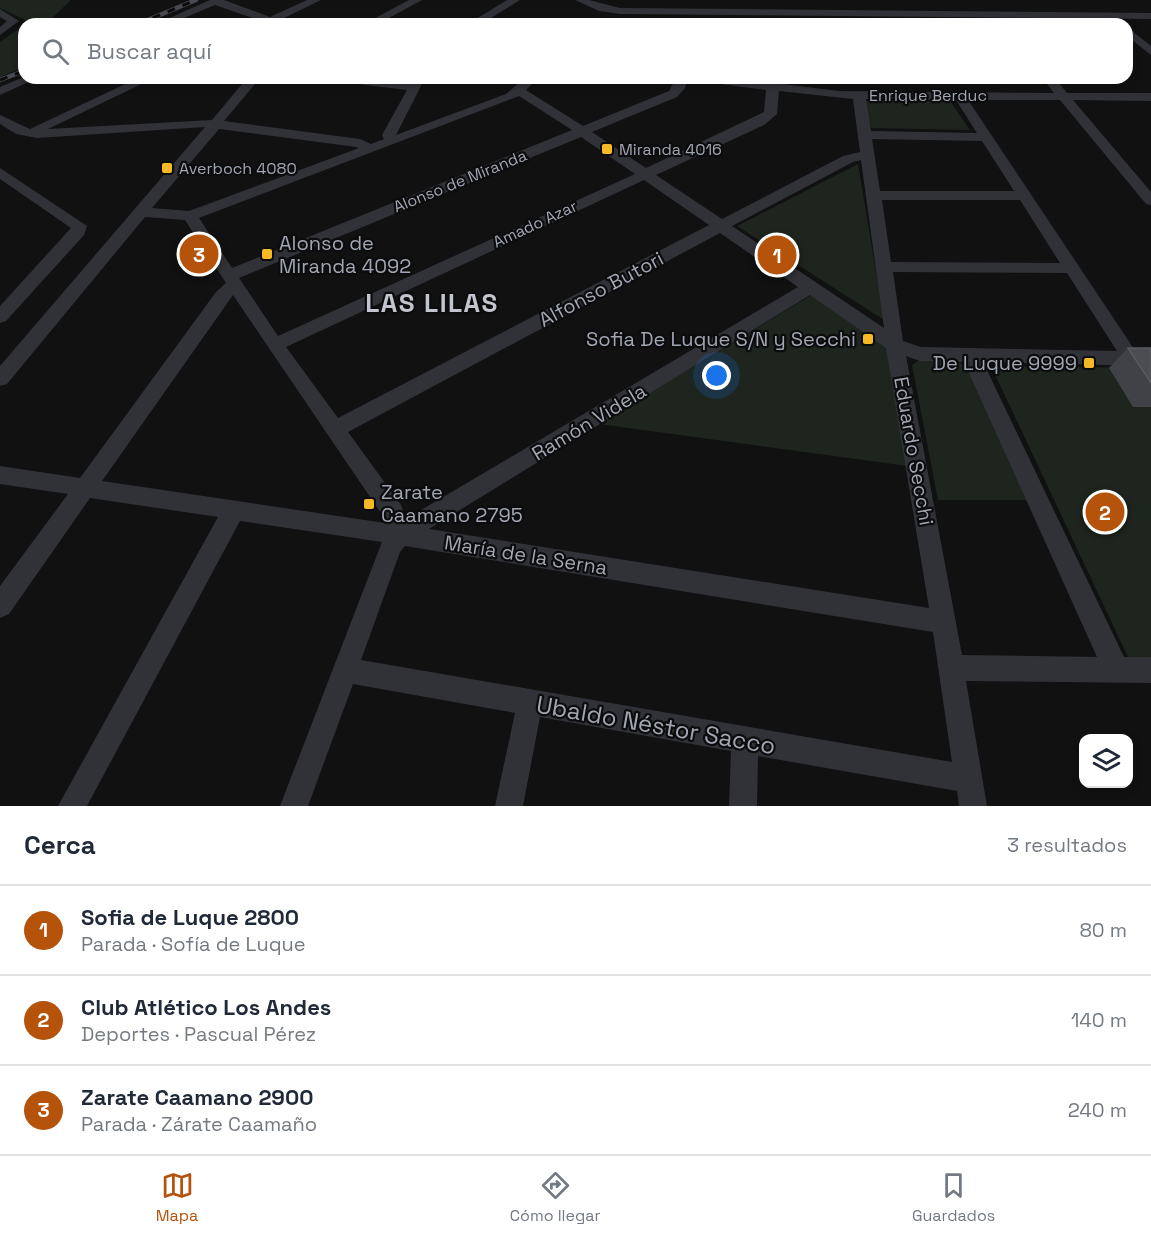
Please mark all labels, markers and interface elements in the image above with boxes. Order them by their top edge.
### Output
search box [18,18,1133,84]
icon: search [39,35,72,68]
text: Buscar aquí [87,37,212,65]
street label: Enrique Berduc [869,85,987,106]
place label: Miranda 4016 [619,139,722,160]
marker: Miranda 4016 [600,142,614,156]
street label: Alonso de Miranda [390,145,530,217]
place label: Averboch 4080 [179,158,297,179]
marker: Averboch 4080 [160,161,174,175]
street label: Amado Azar [490,195,580,253]
place label: Alonso de Miranda 4092 [279,230,411,279]
pin: 3 [180,232,218,276]
pin: 1 [758,232,796,278]
street label: Alfonso Butori [534,245,668,333]
marker: Alonso de Miranda 4092 [260,247,274,261]
district label: LAS LILAS [365,286,499,320]
place label: Sofia De Luque S/N y Secchi [586,326,856,352]
marker: Sofia De Luque S/N y Secchi [861,332,875,346]
place label: De Luque 9999 [933,350,1077,376]
marker: De Luque 9999 [1082,356,1096,370]
your location [702,361,731,390]
street label: Eduardo Secchi [888,375,940,527]
street label: Ramón Videla [527,378,651,466]
place label: Zarate Caamano 2795 [381,479,523,528]
pin: 2 [1086,490,1124,534]
marker: Zarate Caamano 2795 [362,497,376,511]
street label: María de la Serna [443,529,609,581]
street label: Ubaldo Néstor Sacco [534,689,778,761]
map controls [1079,734,1133,788]
button: layers [1079,734,1133,788]
text: Cerca [24,828,96,862]
text: 3 resultados [1007,832,1127,858]
text: Sofia de Luque 2800 [81,903,299,931]
text: 1 [39,917,48,943]
text: 80 m [1079,917,1127,943]
text: Parada · Sofía de Luque [81,931,306,957]
text: Club Atlético Los Andes [81,993,331,1021]
text: 2 [38,1007,49,1033]
text: 140 m [1071,1007,1127,1033]
text: Deportes · Pascual Pérez [81,1021,316,1047]
text: Zarate Caamano 2900 [81,1083,313,1111]
text: 3 [37,1097,50,1123]
text: 240 m [1068,1097,1127,1123]
text: Parada · Zárate Caamaño [81,1111,317,1137]
tab: Mapa [156,1169,198,1226]
tab: Cómo llegar [510,1169,601,1226]
tab: Guardados [912,1169,995,1226]

